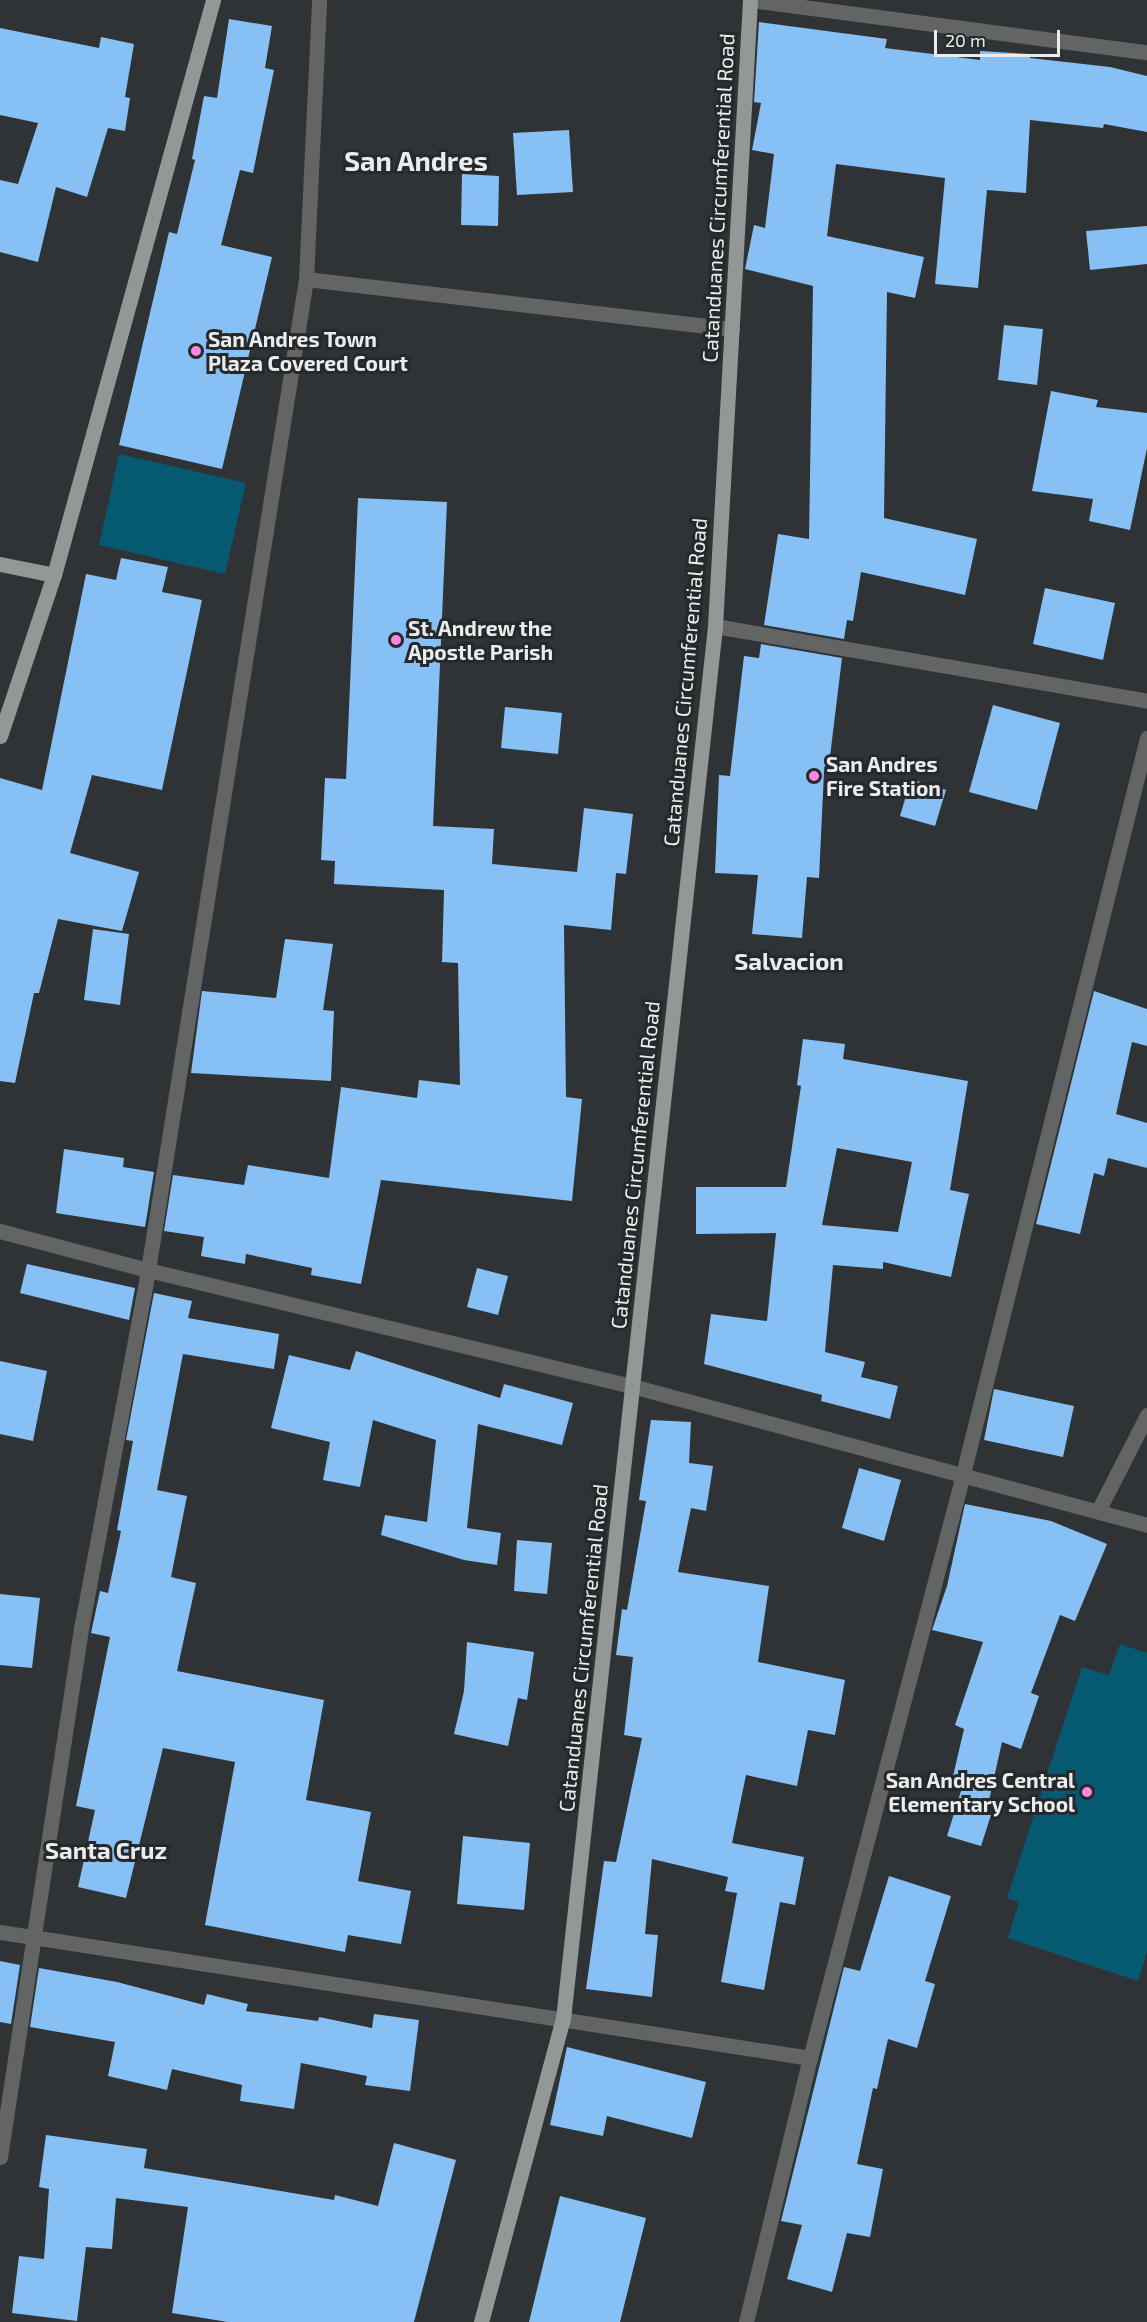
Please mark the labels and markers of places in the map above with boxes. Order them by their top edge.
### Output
place label: San Andres Town Plaza Covered Court [208,326,408,376]
marker: San Andres Town Plaza Covered Court [189,344,203,358]
place label: St. Andrew the Apostle Parish [408,615,553,665]
marker: St. Andrew the Apostle Parish [389,633,403,647]
place label: San Andres Fire Station [826,751,941,801]
marker: San Andres Fire Station [807,769,821,783]
place label: San Andres Central Elementary School [885,1767,1075,1817]
marker: San Andres Central Elementary School [1080,1785,1094,1799]

